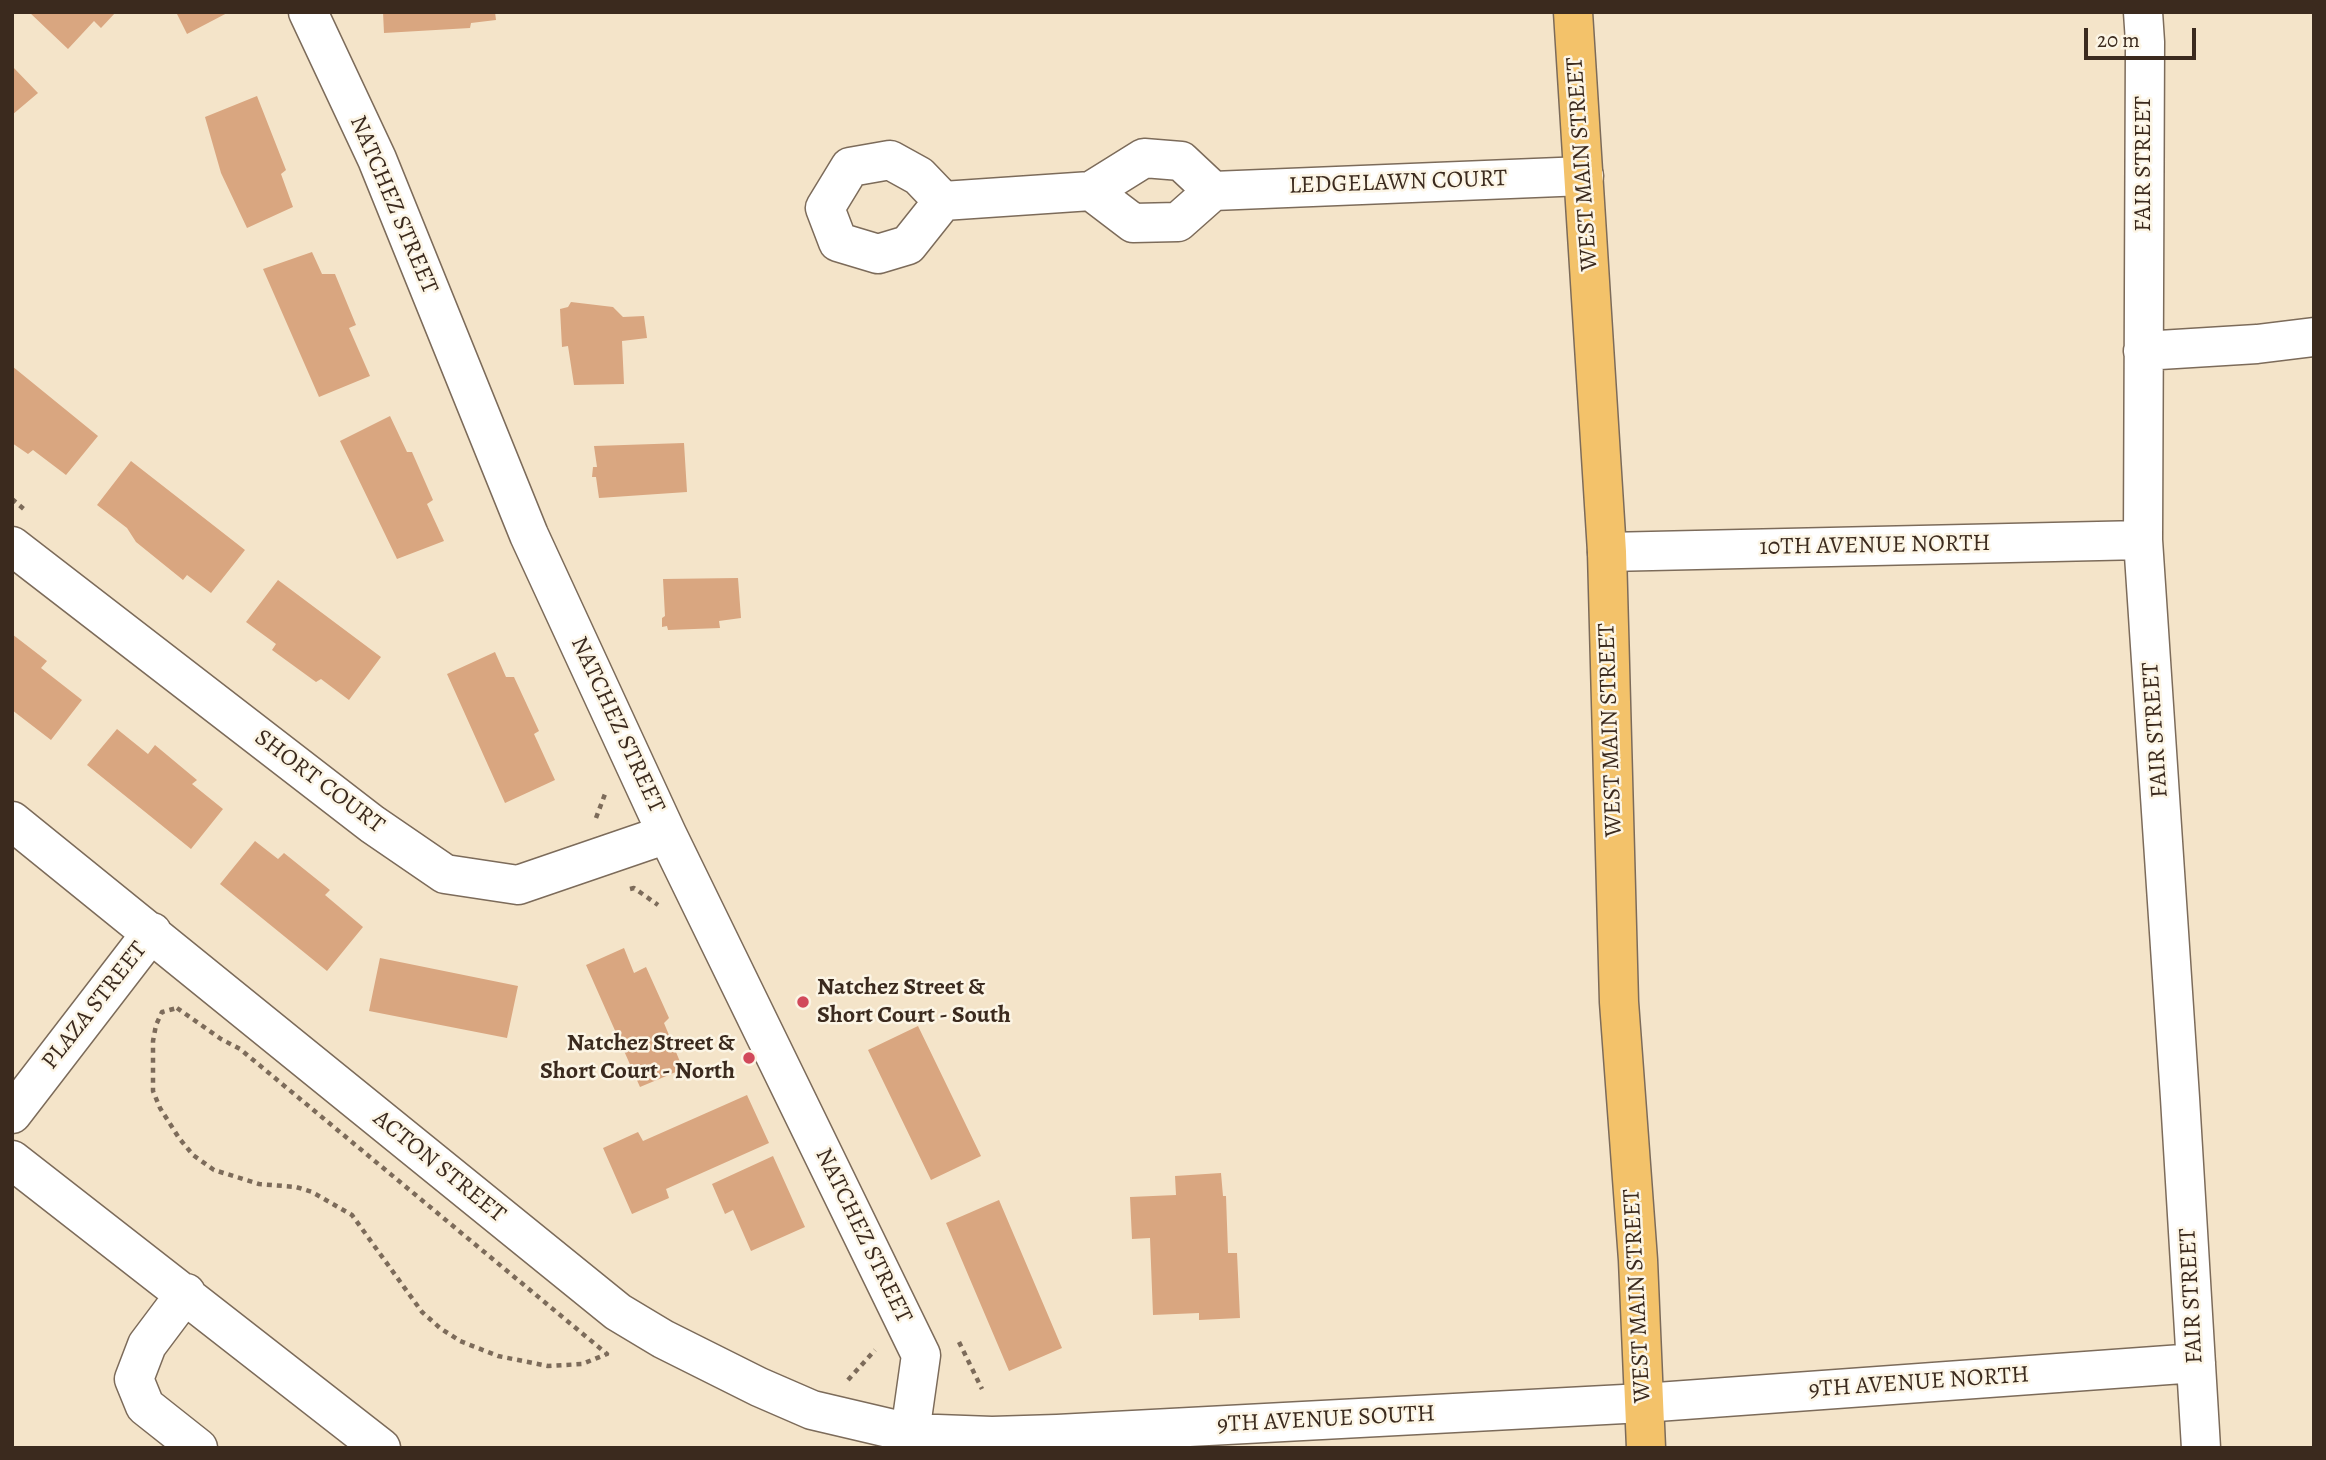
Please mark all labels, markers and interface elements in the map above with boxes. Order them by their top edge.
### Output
scale bar [2088,14,2200,58]
text: 20 m [2097,26,2140,54]
street label: WEST MAIN STREET [1561,56,1605,272]
street label: FAIR STREET [2130,96,2158,232]
street label: NATCHEZ STREET [342,112,444,298]
street label: LEDGELAWN COURT [1288,165,1508,201]
street label: 10TH AVENUE NORTH [1759,530,1991,562]
street label: WEST MAIN STREET [1593,623,1629,837]
street label: NATCHEZ STREET [564,632,670,818]
street label: FAIR STREET [2137,661,2175,799]
street label: SHORT COURT [248,724,390,840]
street label: PLAZA STREET [36,936,154,1076]
place label: Natchez Street & Short Court - South [817,974,1011,1030]
marker: Natchez Street & Short Court - South [795,994,811,1010]
place label: Natchez Street & Short Court - North [540,1030,735,1086]
marker: Natchez Street & Short Court - North [741,1050,757,1066]
street label: ACTON STREET [367,1105,511,1229]
street label: NATCHEZ STREET [808,1144,918,1328]
street label: WEST MAIN STREET [1618,1188,1658,1404]
street label: FAIR STREET [2174,1227,2210,1365]
street label: 9TH AVENUE NORTH [1808,1361,2030,1405]
street label: 9TH AVENUE SOUTH [1216,1400,1436,1440]

